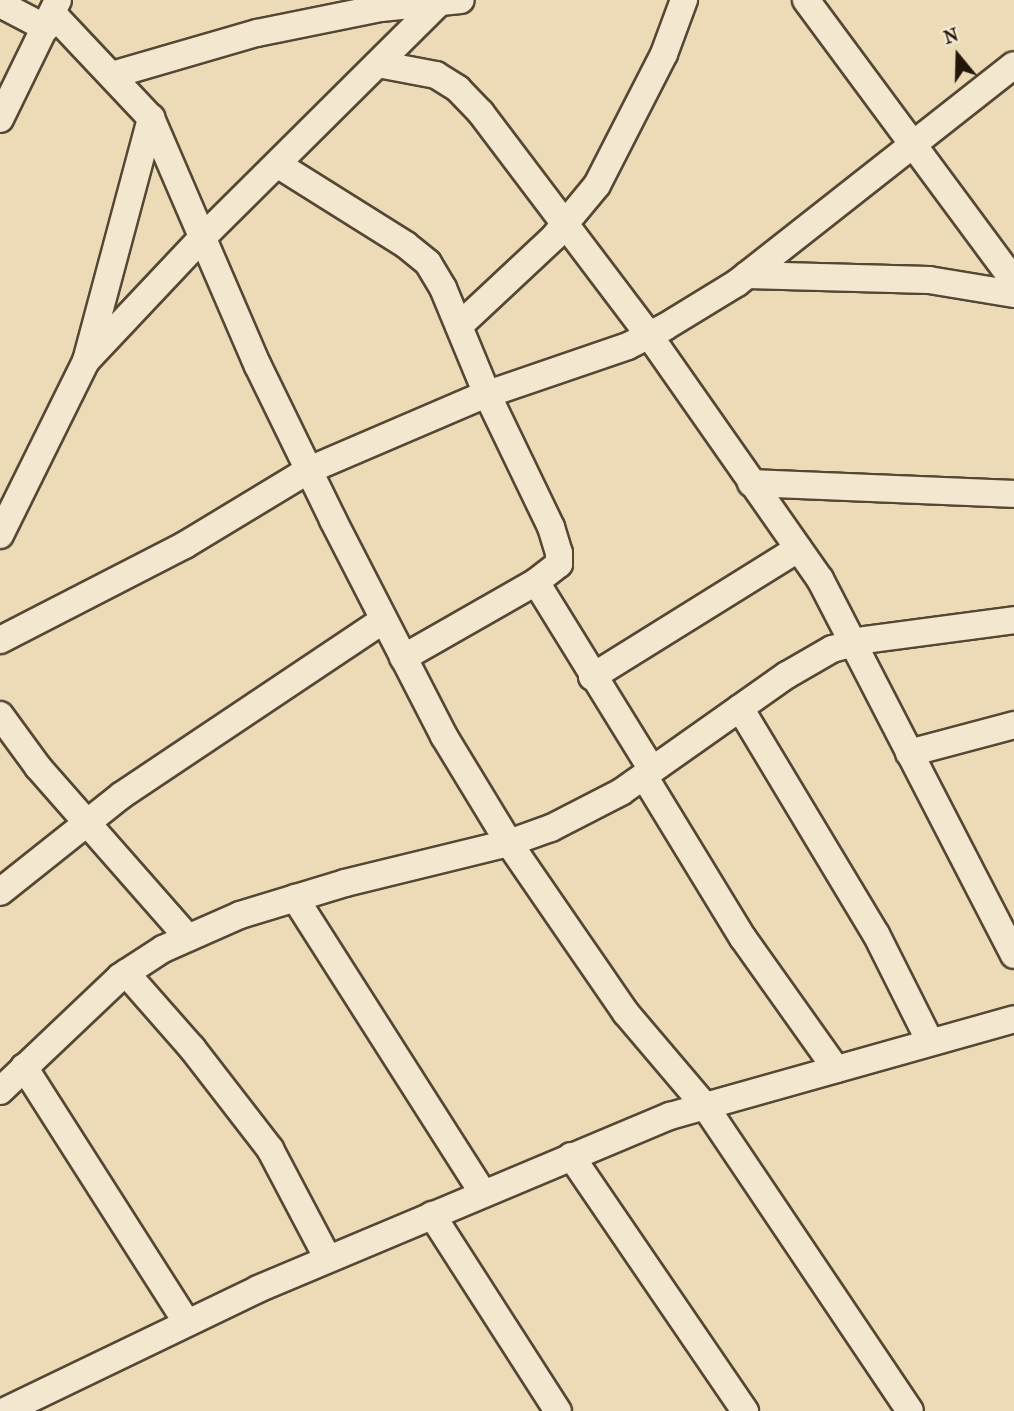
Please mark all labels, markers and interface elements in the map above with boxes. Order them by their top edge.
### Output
north arrow [923,21,993,91]
text: N [941,23,962,49]

